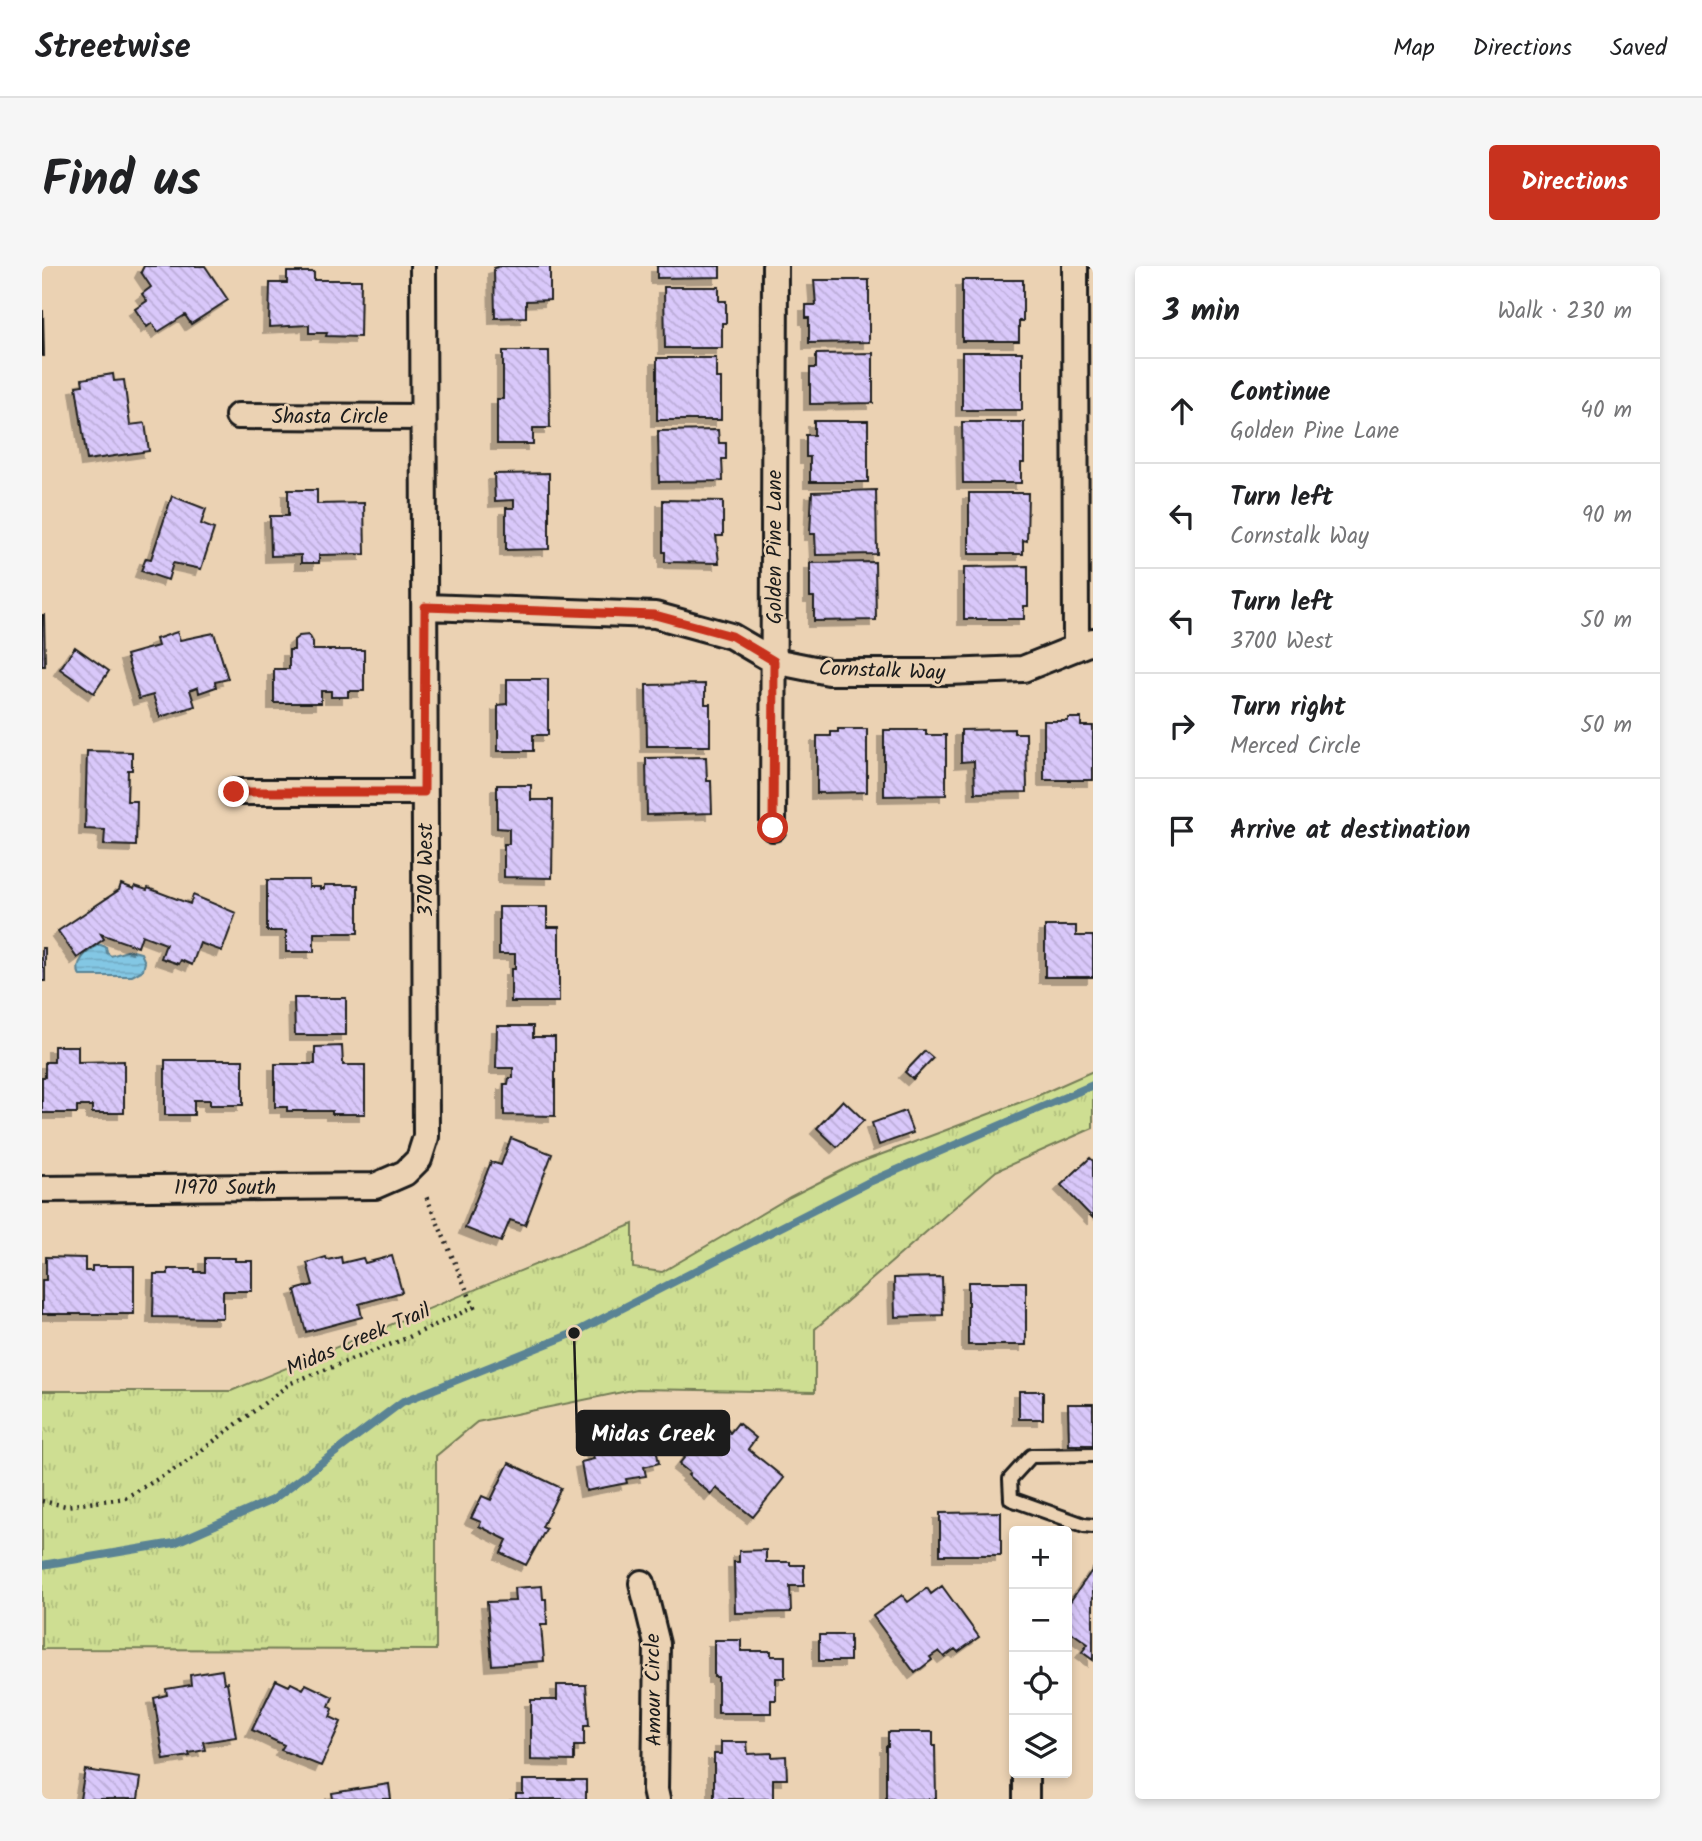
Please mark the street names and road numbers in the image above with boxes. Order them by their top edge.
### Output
street label: Shasta Circle [272,401,389,434]
street label: Golden Pine Lane [759,469,792,624]
street label: Cornstalk Way [818,653,946,690]
street label: 3700 West [410,822,443,917]
street label: 11970 South [174,1172,276,1205]
street label: Midas Creek Trail [281,1295,436,1386]
street label: Amour Circle [637,1633,672,1747]

